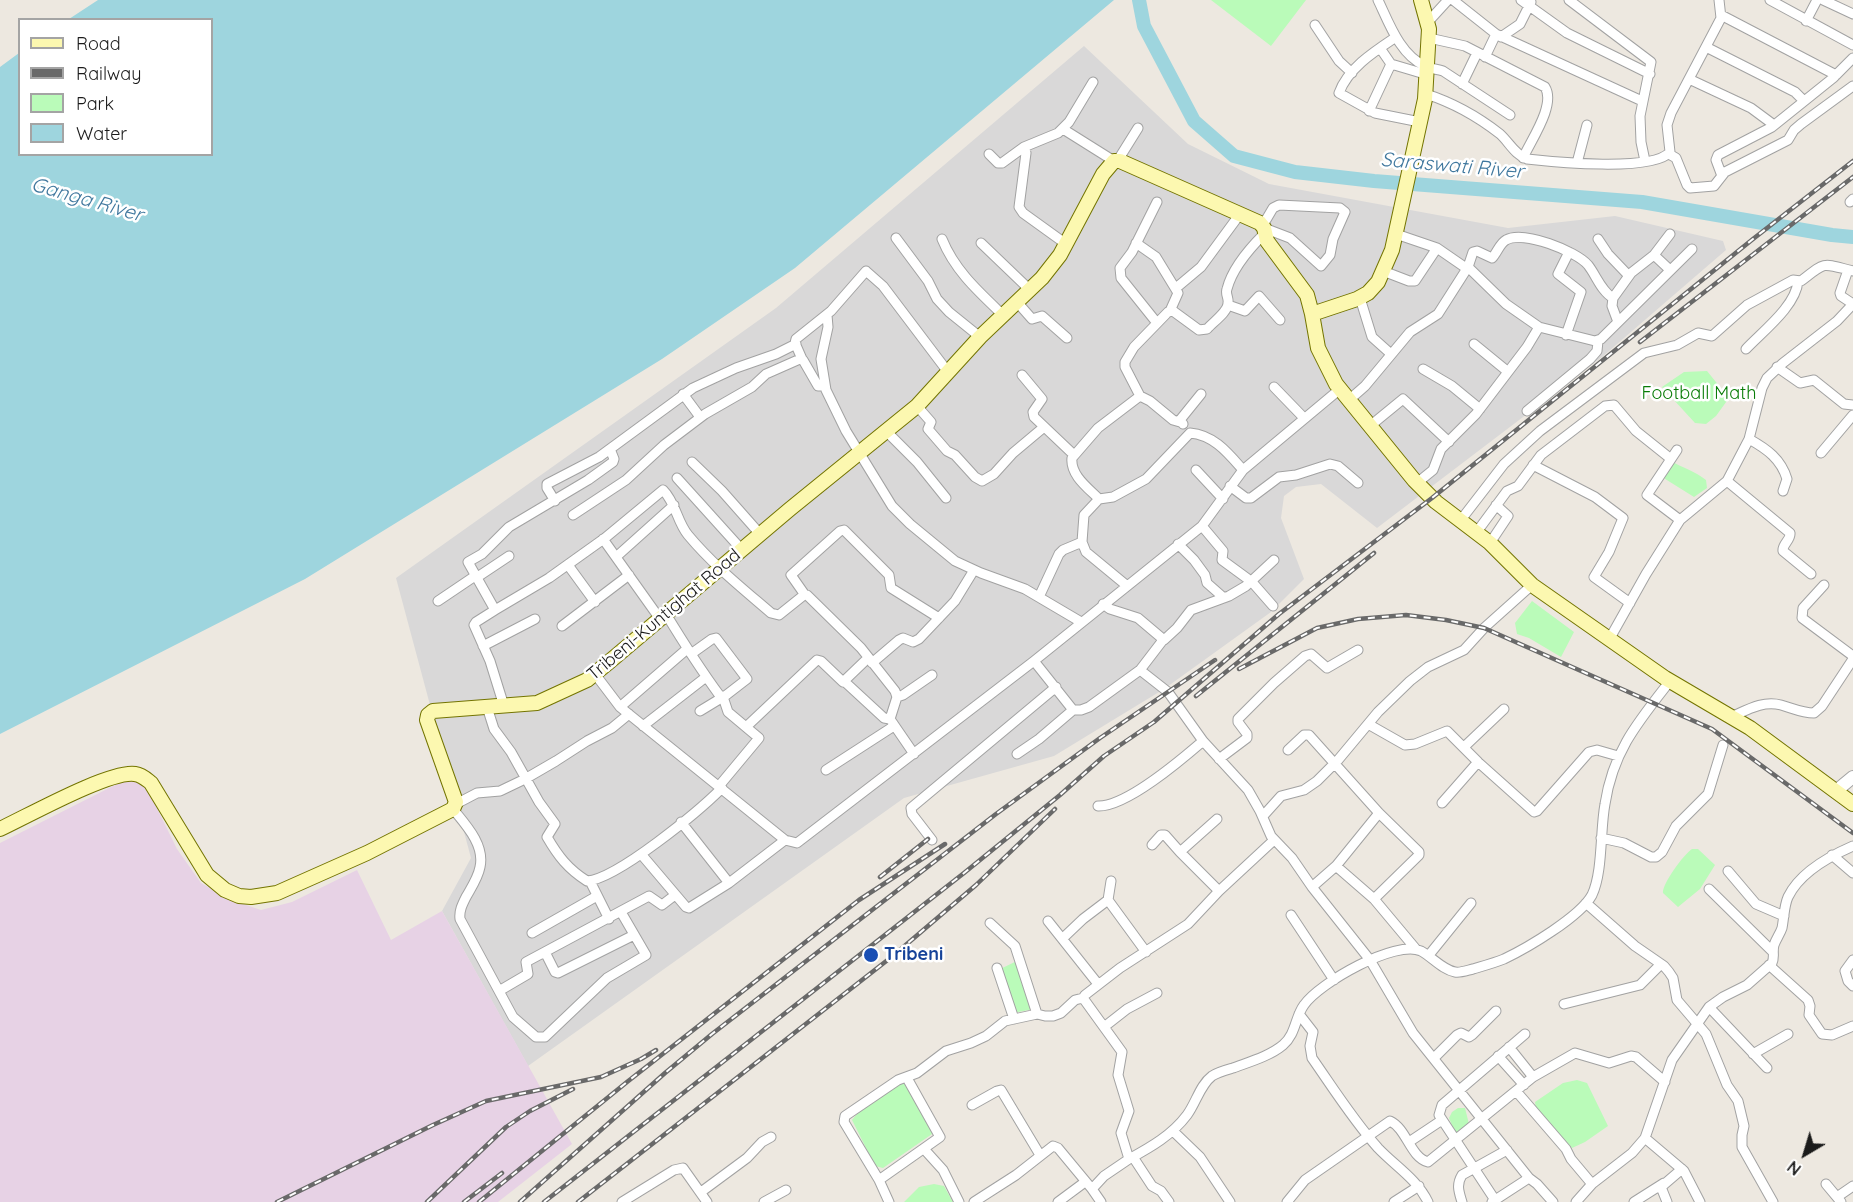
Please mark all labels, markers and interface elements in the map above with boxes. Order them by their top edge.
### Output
legend [18,18,213,156]
text: Road [76,32,121,55]
text: Railway [76,62,142,85]
text: Park [76,92,114,115]
text: Water [76,122,127,145]
water label: Saraswati River [1380,148,1524,184]
water label: Ganga River [28,173,146,227]
park label: Football Math [1642,383,1756,405]
street label: Tribeni-Kuntighat Road [583,545,745,685]
place label: Tribeni [884,944,943,966]
marker: Tribeni [862,946,880,964]
north arrow [1775,1124,1835,1184]
text: N [1783,1157,1805,1180]

